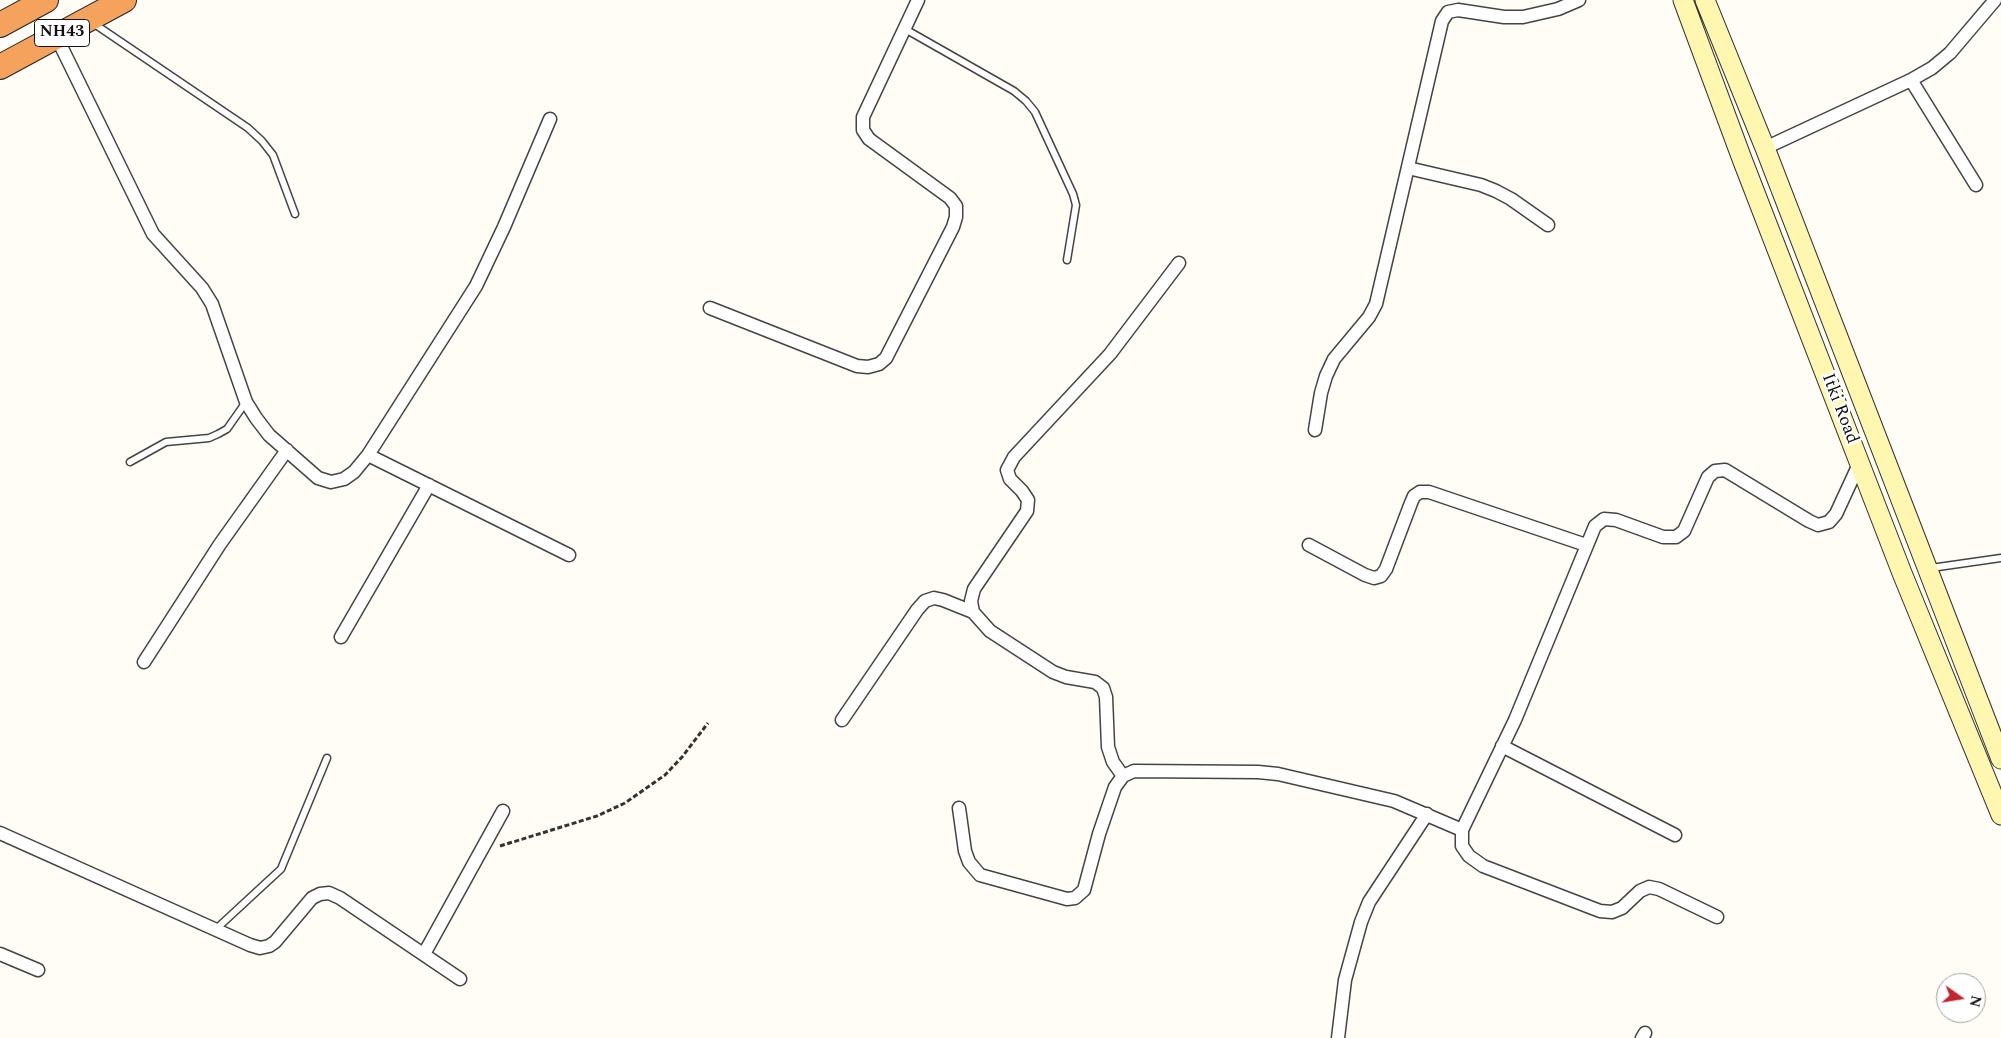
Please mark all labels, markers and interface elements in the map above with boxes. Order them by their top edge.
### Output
road number: NH43 [34,19,90,46]
street label: Itki Road [1816,371,1862,447]
north arrow [1936,973,1986,1023]
text: N [1964,993,1987,1009]

